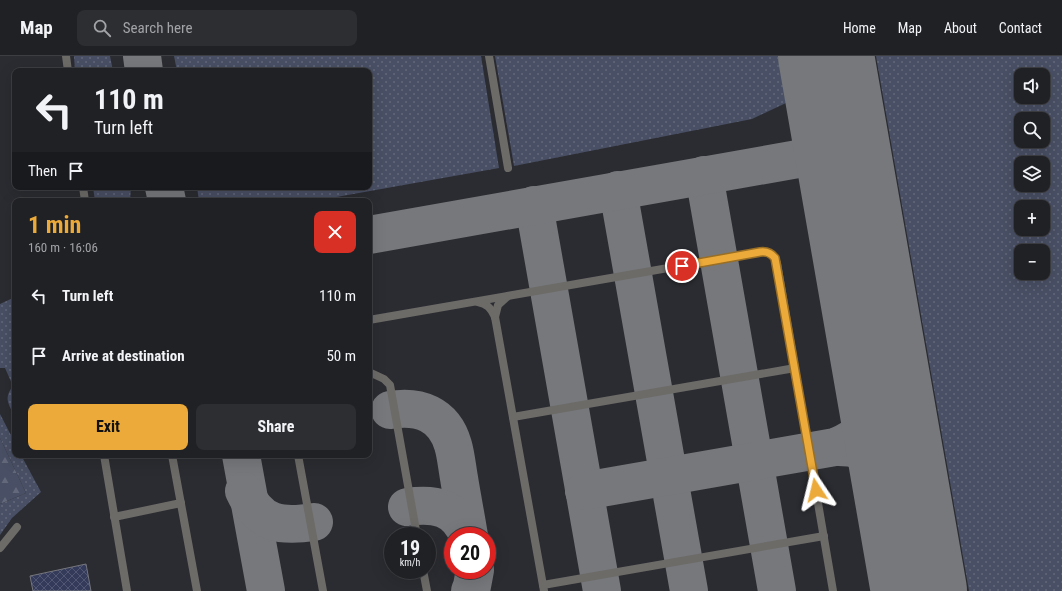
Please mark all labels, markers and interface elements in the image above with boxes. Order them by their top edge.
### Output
search box [77,10,357,46]
text: Map [20,16,53,39]
icon: search [91,17,113,39]
text: Search here [123,19,193,37]
text: Home [843,20,876,36]
text: Map [898,20,922,36]
text: About [944,20,977,36]
text: Contact [999,20,1042,36]
map controls [1014,68,1050,280]
button: sound [1014,68,1050,104]
text: 110 m [94,83,164,116]
icon: left [28,84,80,136]
button: search [1014,112,1050,148]
text: Turn left [94,117,153,138]
button: layers [1014,156,1050,192]
icon: arrive [65,160,87,182]
text: Then [28,162,57,180]
button: + [1014,200,1050,236]
text: 1 min [28,211,81,239]
button: close [314,211,356,253]
text: 160 m · 16:06 [28,240,98,255]
button: − [1014,244,1050,280]
pin [665,249,699,283]
icon: arrive [671,255,693,277]
icon: left [28,285,50,307]
text: Turn left [62,287,113,305]
text: 110 m [319,287,356,305]
icon: arrive [28,345,50,367]
text: Arrive at destination [62,347,185,365]
text: 50 m [326,347,356,365]
button: Exit [28,404,188,450]
button: Share [196,404,356,450]
position arrow [795,469,837,511]
speed limit sign: 20 [444,527,496,579]
text: 19 [400,536,420,560]
text: km/h [400,557,420,568]

